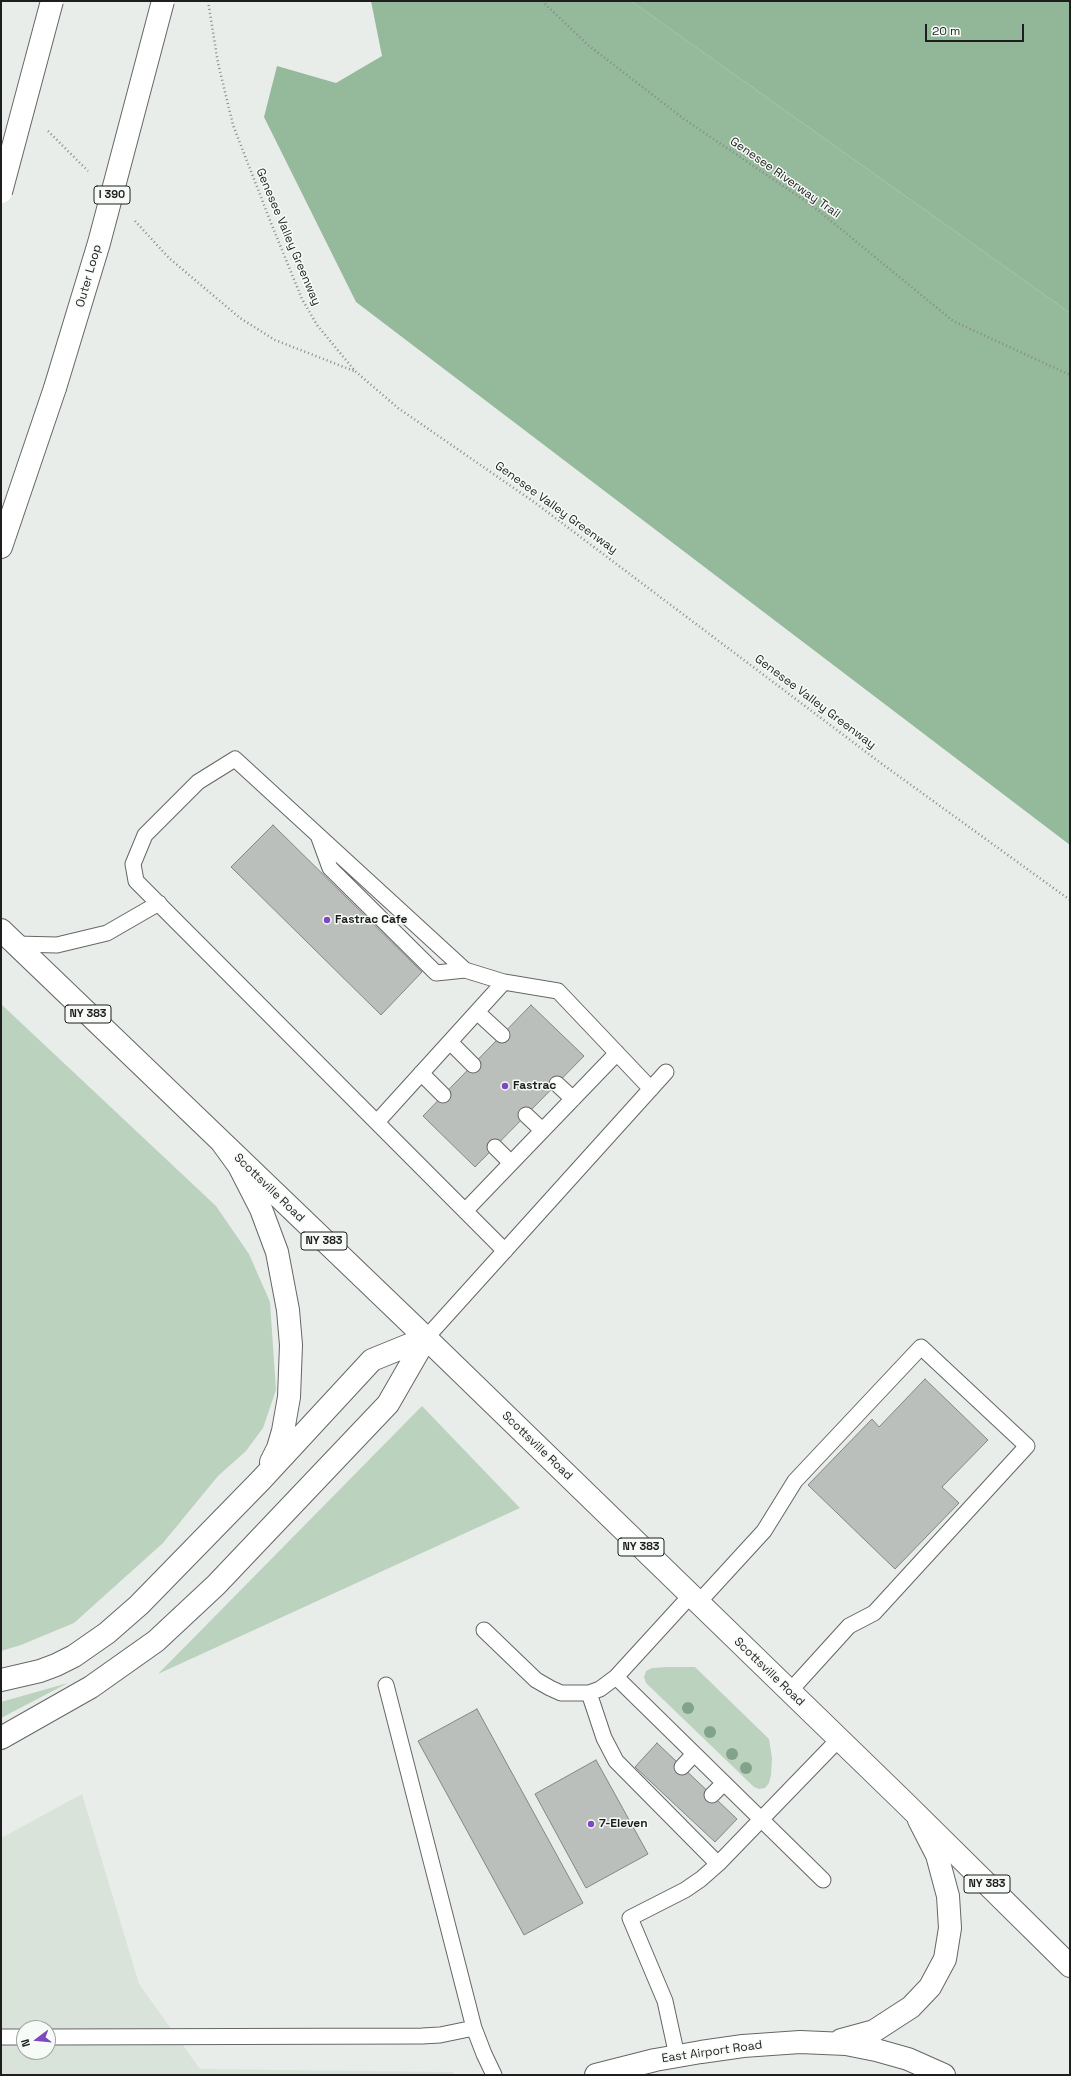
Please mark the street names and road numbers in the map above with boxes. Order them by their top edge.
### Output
street label: Genesee Riverway Trail [727,134,843,222]
street label: Genesee Valley Greenway [253,166,323,308]
road number: I 390 [94,186,130,204]
street label: Outer Loop [73,243,105,309]
street label: Genesee Valley Greenway [492,459,620,557]
street label: Genesee Valley Greenway [752,652,878,752]
road number: NY 383 [65,1005,111,1023]
street label: Scottsville Road [231,1151,307,1225]
road number: NY 383 [301,1232,347,1250]
street label: Scottsville Road [499,1409,575,1483]
road number: NY 383 [618,1538,664,1556]
street label: Scottsville Road [731,1635,807,1709]
road number: NY 383 [964,1875,1010,1893]
street label: East Airport Road [661,2038,763,2066]

